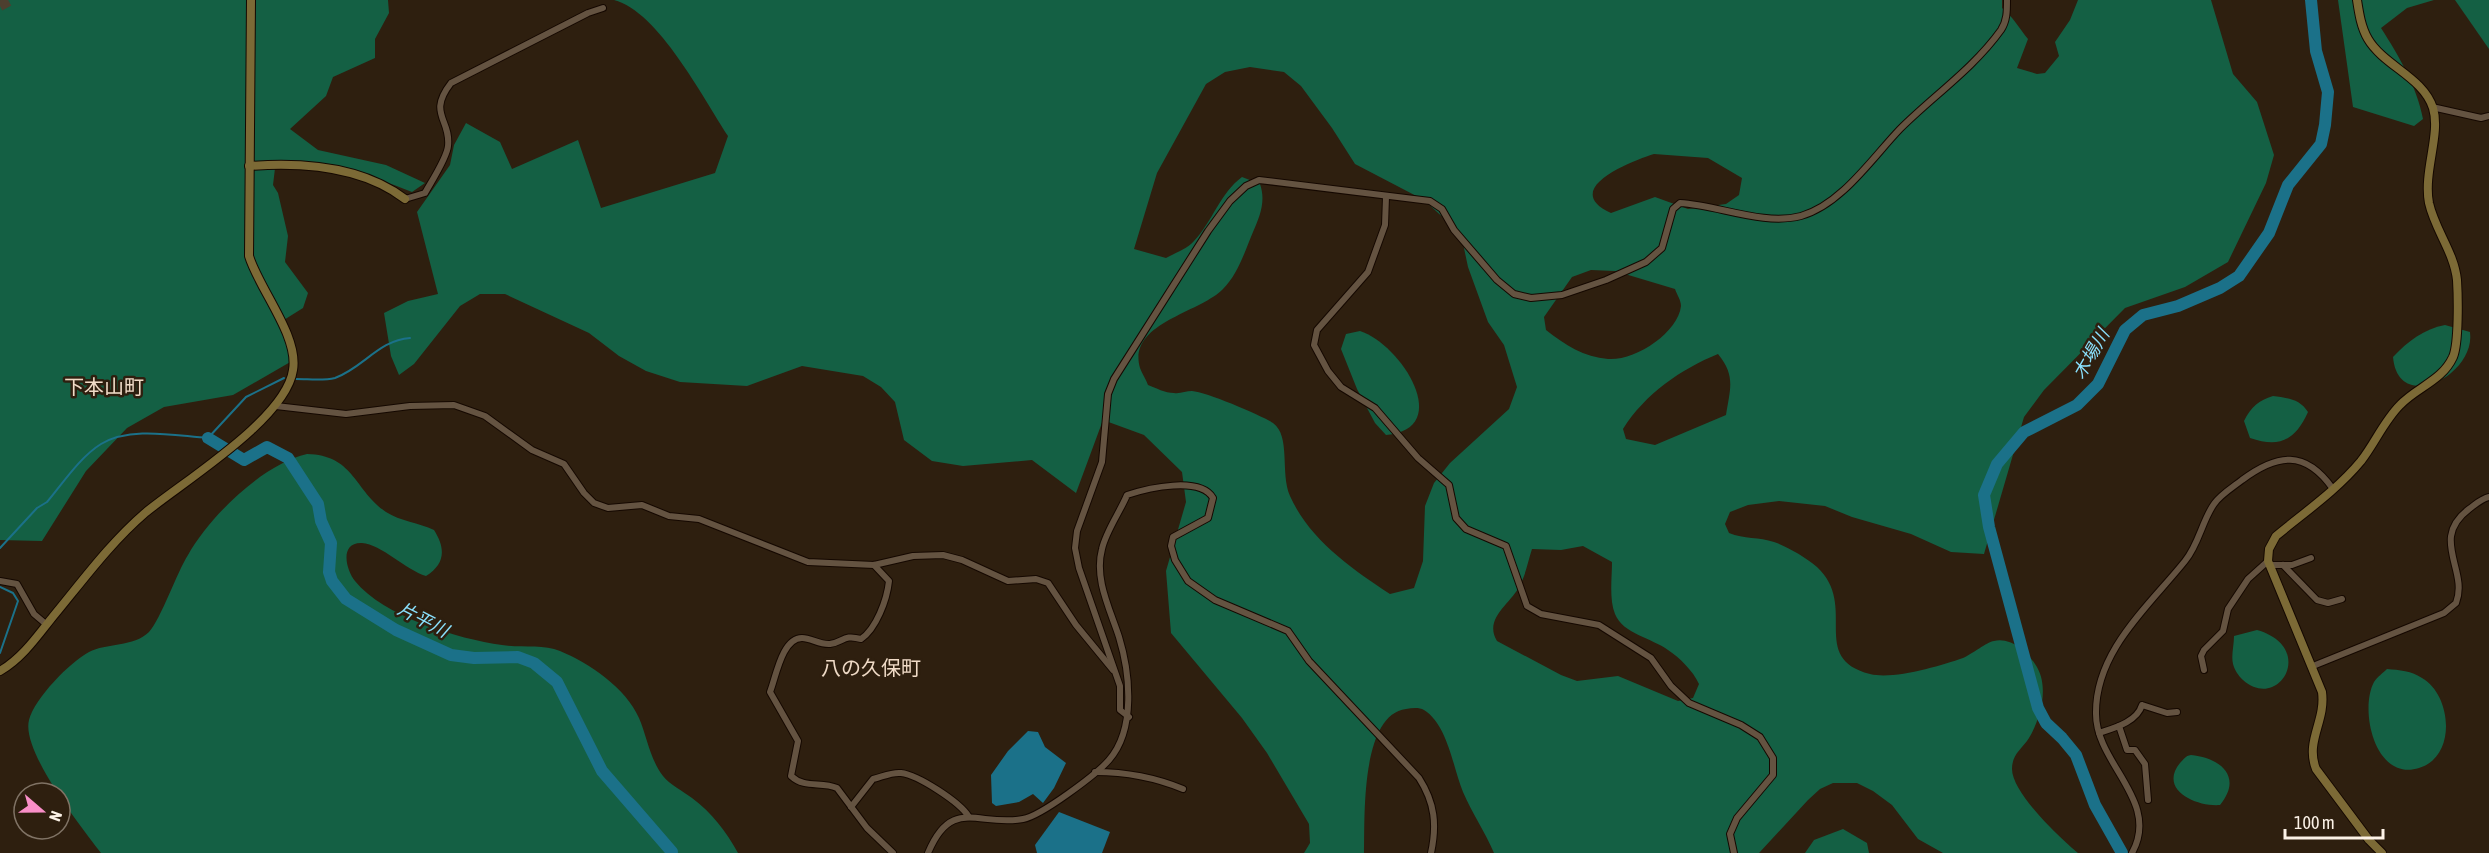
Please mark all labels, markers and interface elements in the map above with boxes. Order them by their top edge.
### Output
water label: 木場川 [2068,323,2114,382]
district label: 下本山町 [64,375,144,398]
water label: 片平川 [394,598,454,642]
district label: 八の久保町 [821,656,921,679]
north arrow [12,781,72,841]
scale bar [2285,802,2382,840]
text: N [46,809,66,824]
text: 100 m [2294,812,2335,833]

